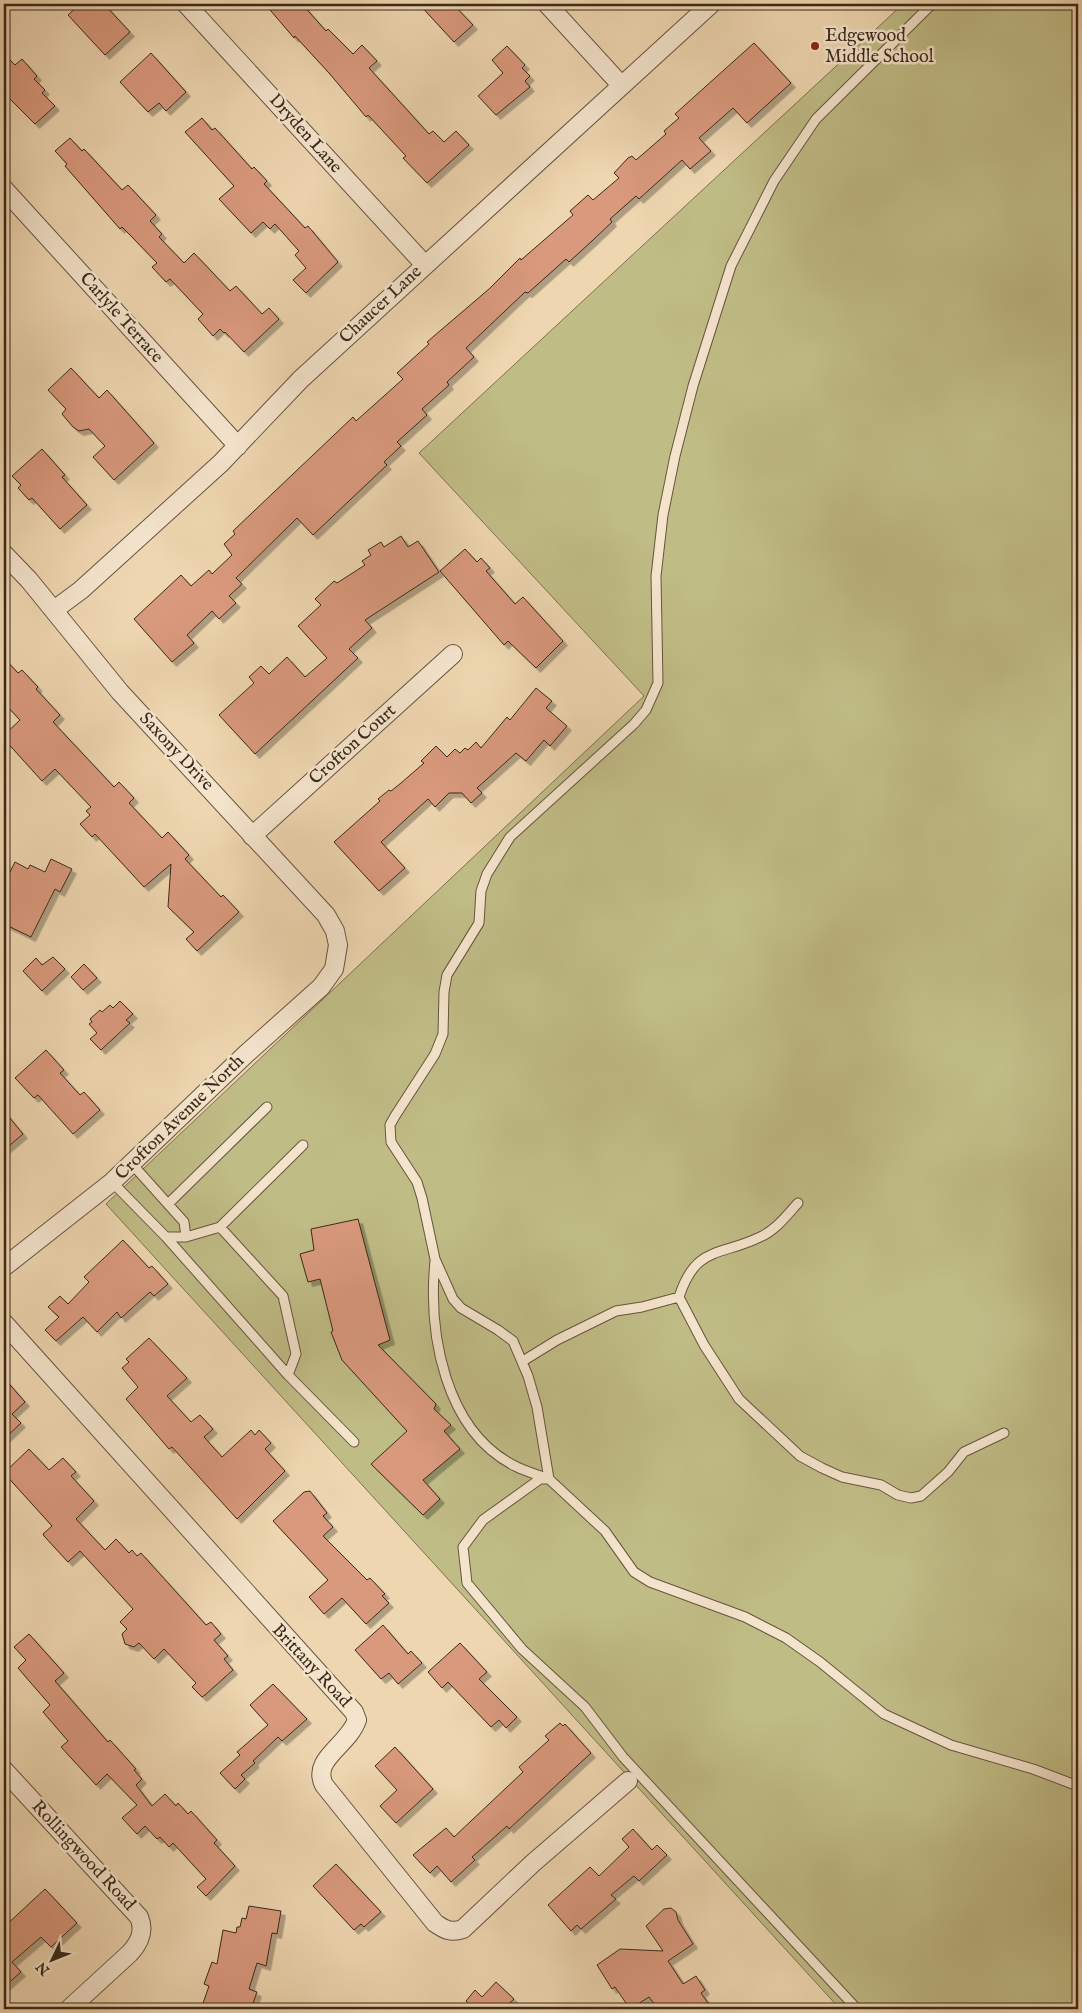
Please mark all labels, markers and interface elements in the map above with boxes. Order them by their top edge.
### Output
place label: Edgewood Middle School [825,25,934,69]
marker: Edgewood Middle School [809,40,821,52]
street label: Dryden Lane [263,89,347,179]
street label: Chaucer Lane [335,261,427,349]
street label: Carlyle Terrace [74,268,168,368]
street label: Crofton Court [305,700,401,790]
street label: Saxony Drive [134,708,218,796]
street label: Crofton Avenue North [111,1050,250,1186]
street label: Brittany Road [266,1619,356,1713]
street label: Rollingwood Road [26,1796,140,1916]
north arrow [28,1936,78,1986]
text: N [33,1958,55,1979]

